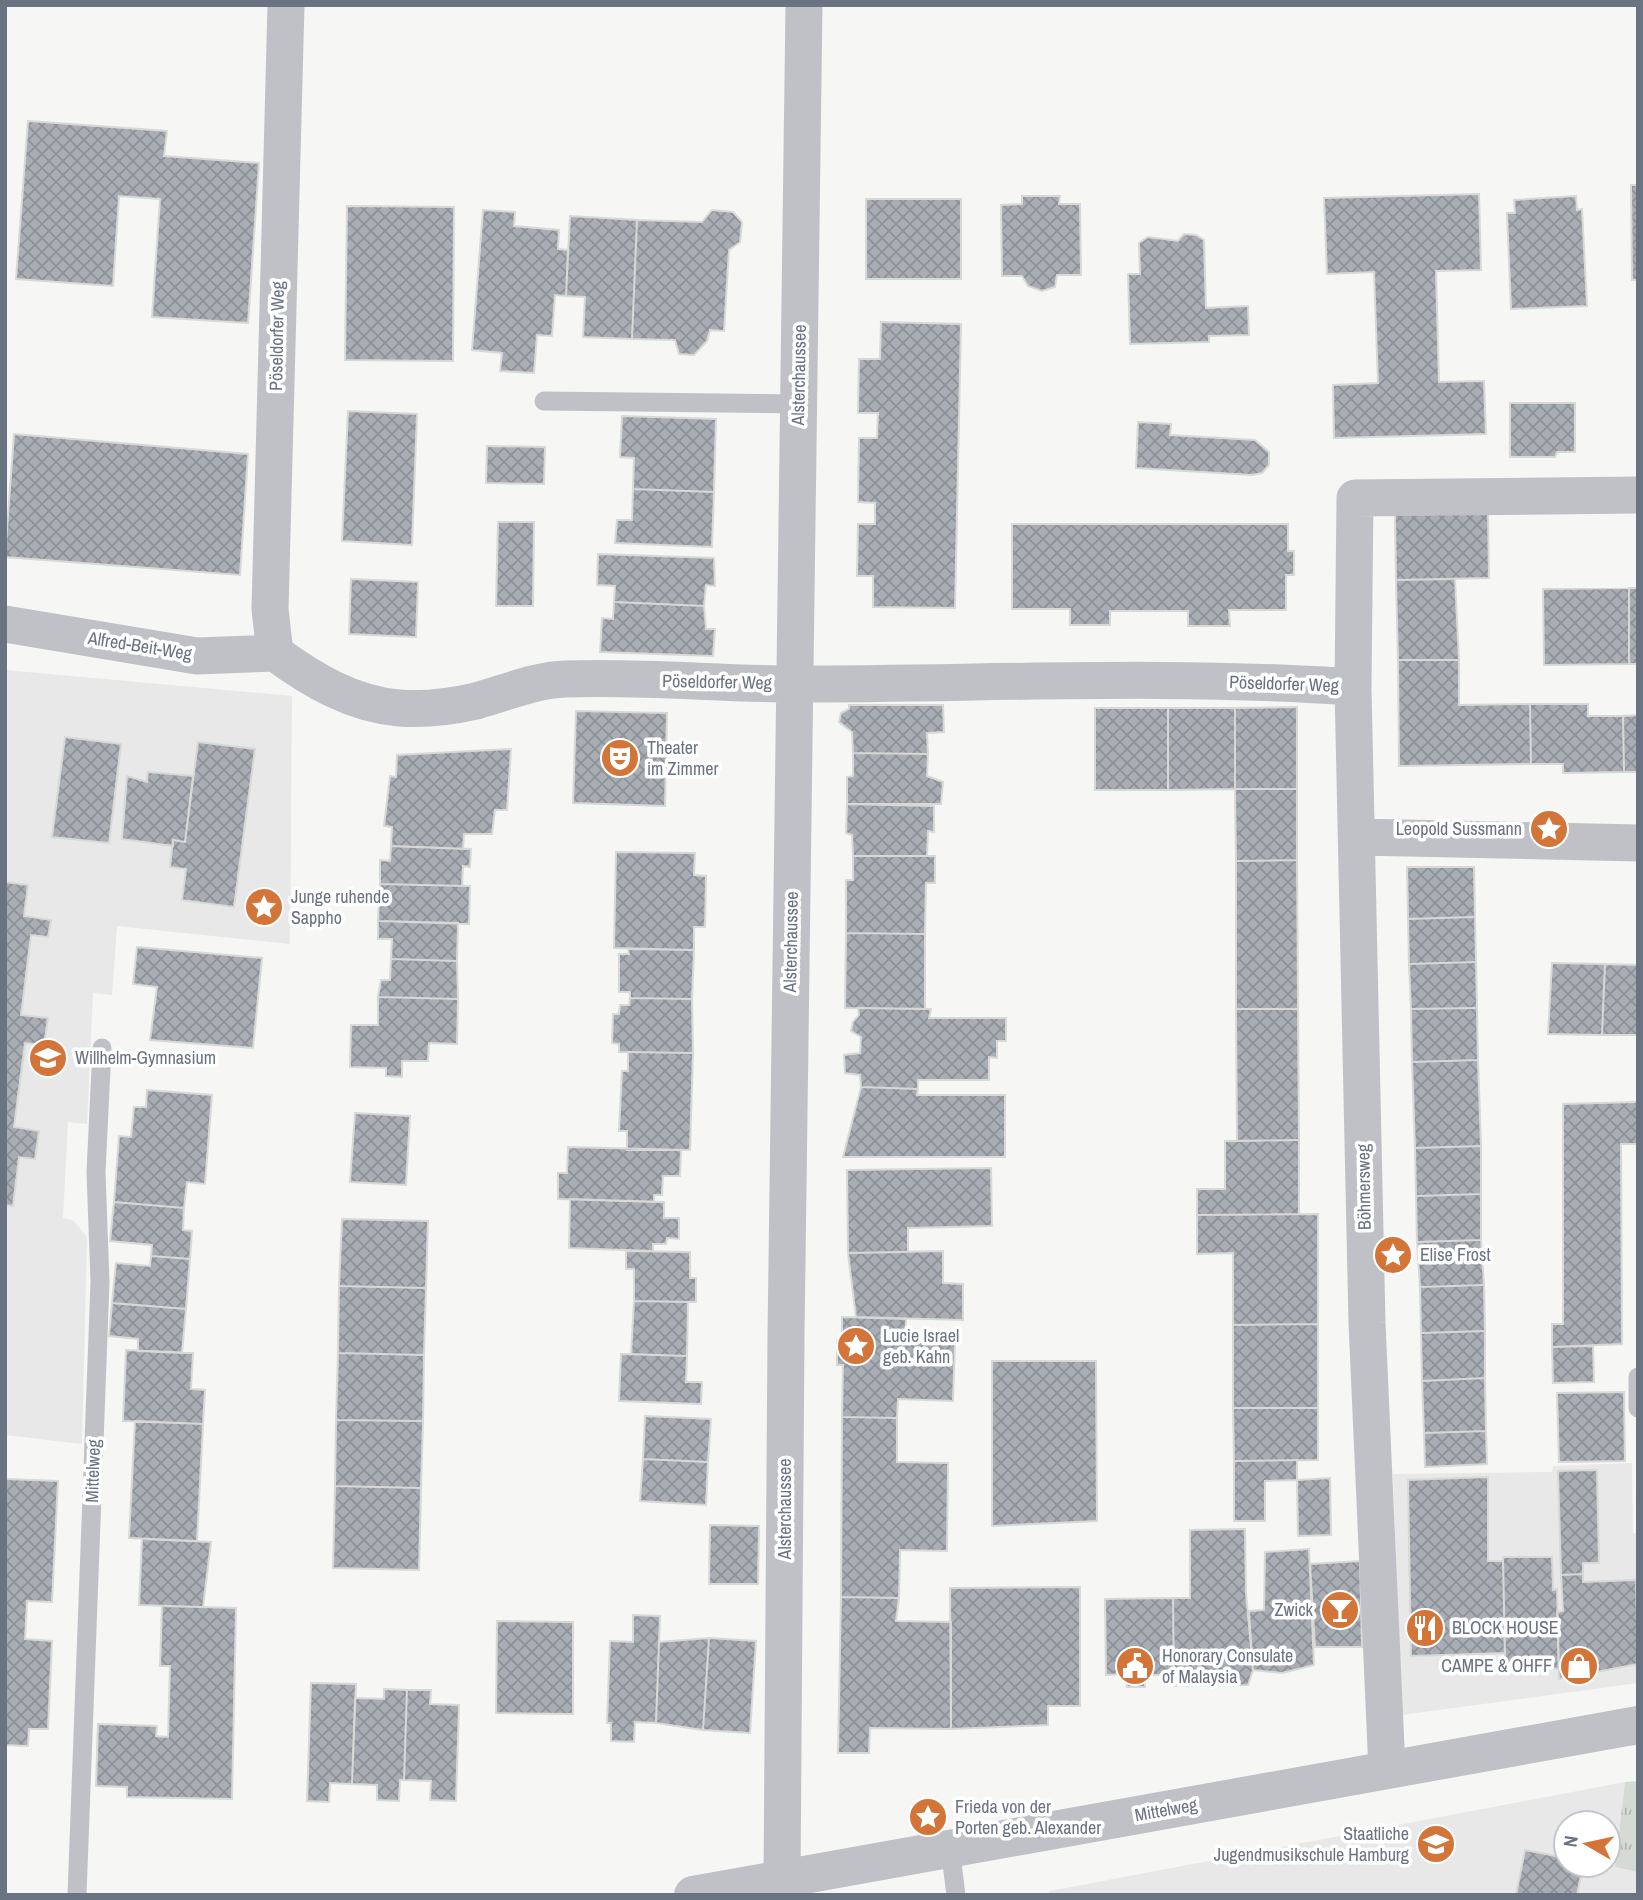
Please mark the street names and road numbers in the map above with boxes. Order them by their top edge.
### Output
street label: Pöseldorfer Weg [263,280,290,391]
street label: Alsterchaussee [785,324,812,427]
street label: Alfred-Beit-Weg [85,625,195,666]
street label: Pöseldorfer Weg [662,668,773,695]
street label: Pöseldorfer Weg [1229,669,1340,698]
street label: Alsterchaussee [777,891,804,994]
street label: Böhmersweg [1350,1143,1377,1230]
street label: Mittelweg [79,1438,106,1503]
street label: Alsterchaussee [772,1459,797,1560]
street label: Mittelweg [1133,1792,1200,1827]

